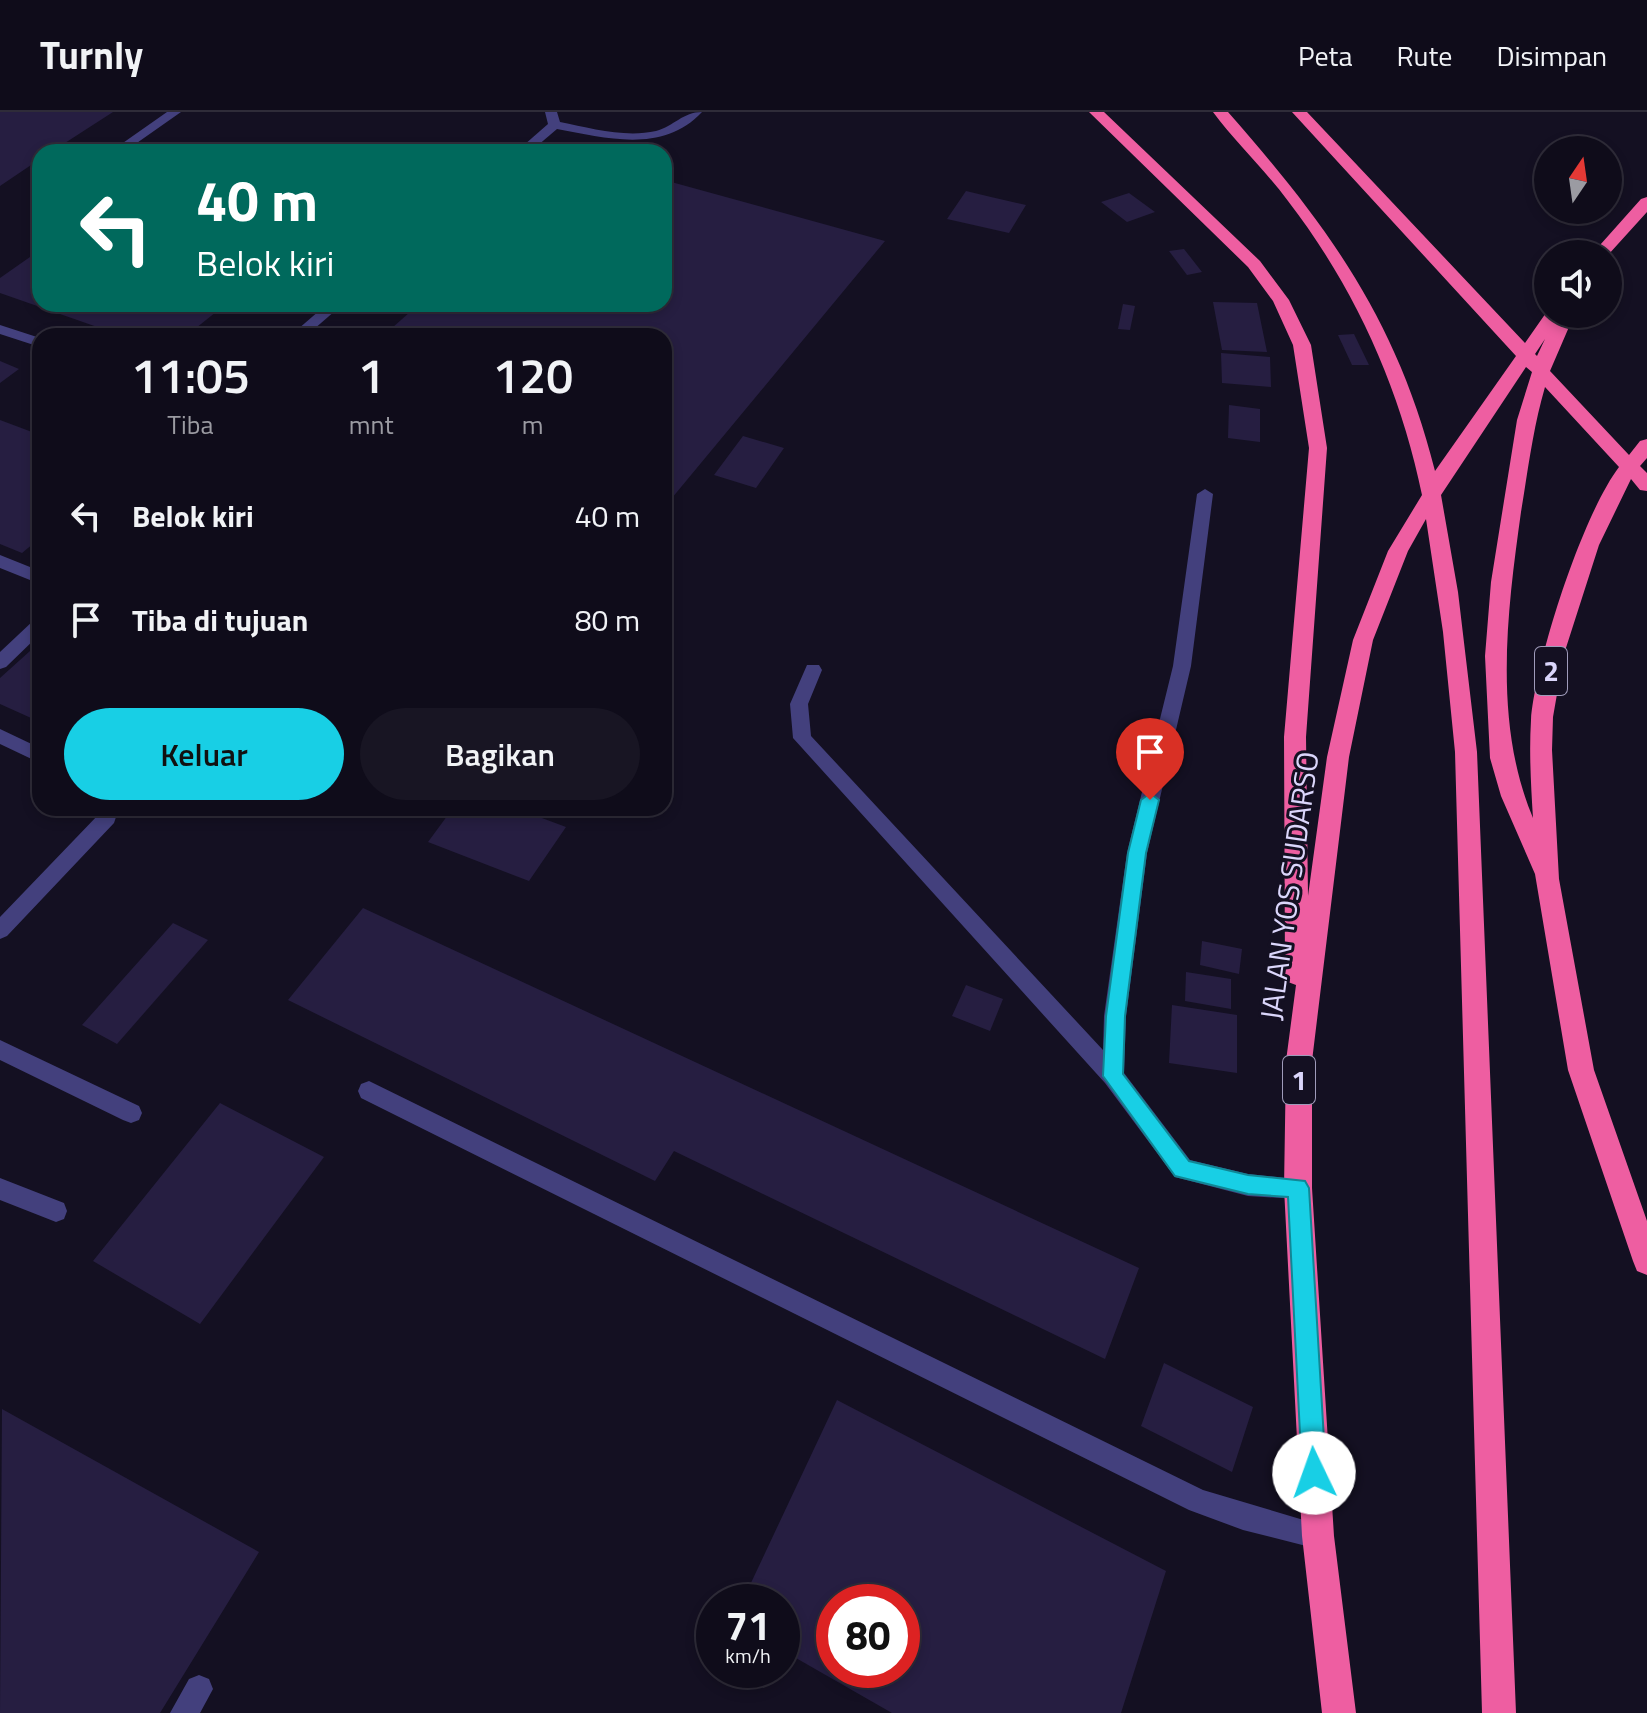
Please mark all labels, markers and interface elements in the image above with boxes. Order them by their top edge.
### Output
text: Turnly [40,26,143,84]
text: Peta [1298,34,1352,77]
text: Rute [1396,34,1452,77]
text: Disimpan [1496,34,1607,77]
north arrow [1534,136,1622,224]
map controls [1534,136,1622,328]
text: 40 m [196,158,318,243]
icon: left [64,176,168,280]
text: Belok kiri [196,235,334,290]
button: sound [1534,240,1622,328]
text: 11:05 [131,339,250,412]
text: 1 [358,339,385,412]
text: 120 [492,339,573,412]
text: Tiba [167,405,213,444]
text: mnt [349,405,394,444]
text: m [522,405,544,444]
text: Belok kiri [132,493,254,539]
text: 40 m [575,493,640,539]
icon: left [64,494,108,538]
text: Tiba di tujuan [132,597,308,643]
text: 80 m [575,597,640,643]
icon: arrive [64,598,108,642]
road number: 2 [1535,647,1567,695]
button: Keluar [64,708,344,800]
button: Bagikan [360,708,640,800]
pin [1116,718,1184,800]
icon: arrive [1128,730,1172,774]
street label: JALAN YOS SUDARSO [1247,749,1331,1023]
road number: 1 [1283,1056,1315,1104]
position arrow [1272,1431,1356,1515]
speed limit sign: 80 [816,1584,920,1688]
text: 71 [726,1595,770,1656]
text: km/h [725,1640,771,1671]

